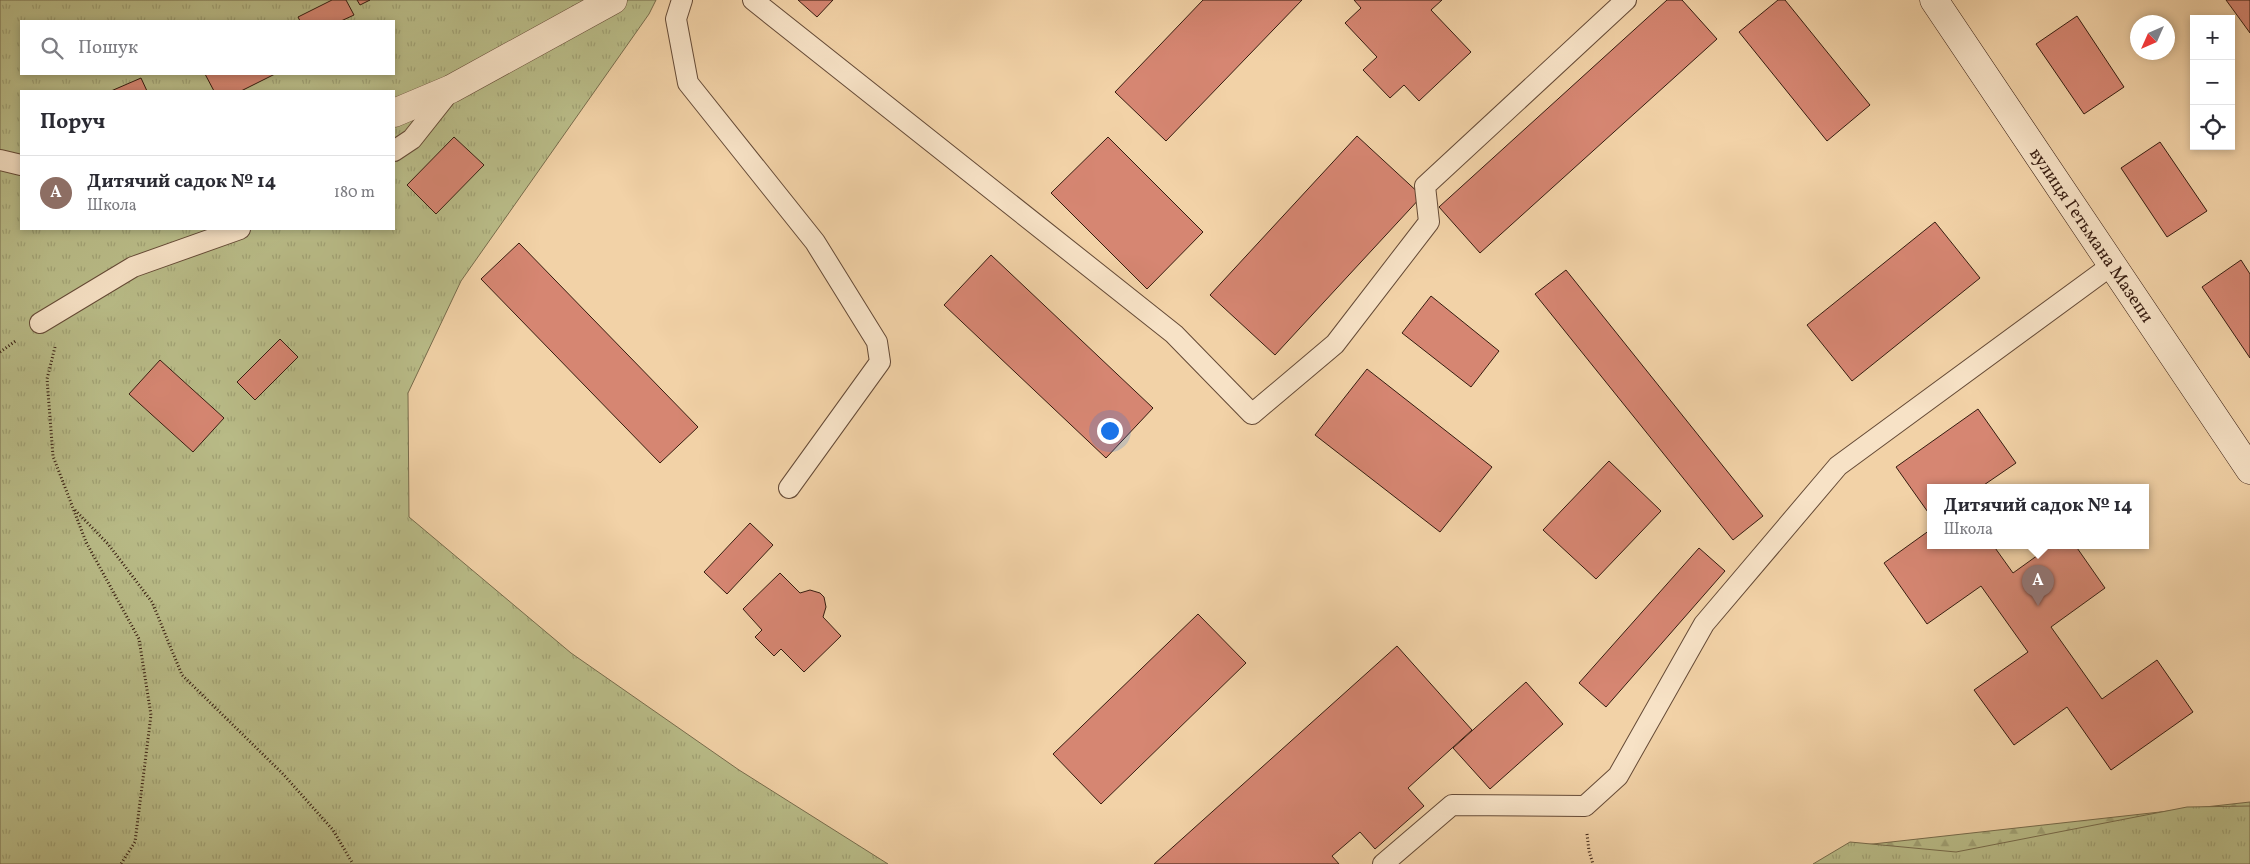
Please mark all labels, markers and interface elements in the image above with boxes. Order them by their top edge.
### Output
north arrow [2130,15,2175,60]
map controls [2190,15,2235,150]
button: + [2190,15,2235,60]
search box [20,20,395,75]
icon: search [38,34,66,62]
text: Пошук [78,35,138,61]
button: − [2190,60,2235,105]
button: locate [2190,105,2235,150]
text: Поруч [40,108,105,137]
street label: вулиця Гетьмана Мазепи [2023,143,2159,328]
text: Дитячий садок № 14 [87,169,276,195]
text: A [50,182,62,204]
text: 180 m [334,182,375,204]
text: Школа [87,195,137,217]
your location [1097,418,1123,444]
popup [1927,484,2149,549]
text: Дитячий садок № 14 [1943,493,2133,519]
text: Школа [1943,519,1993,541]
pin: A [2022,565,2054,606]

